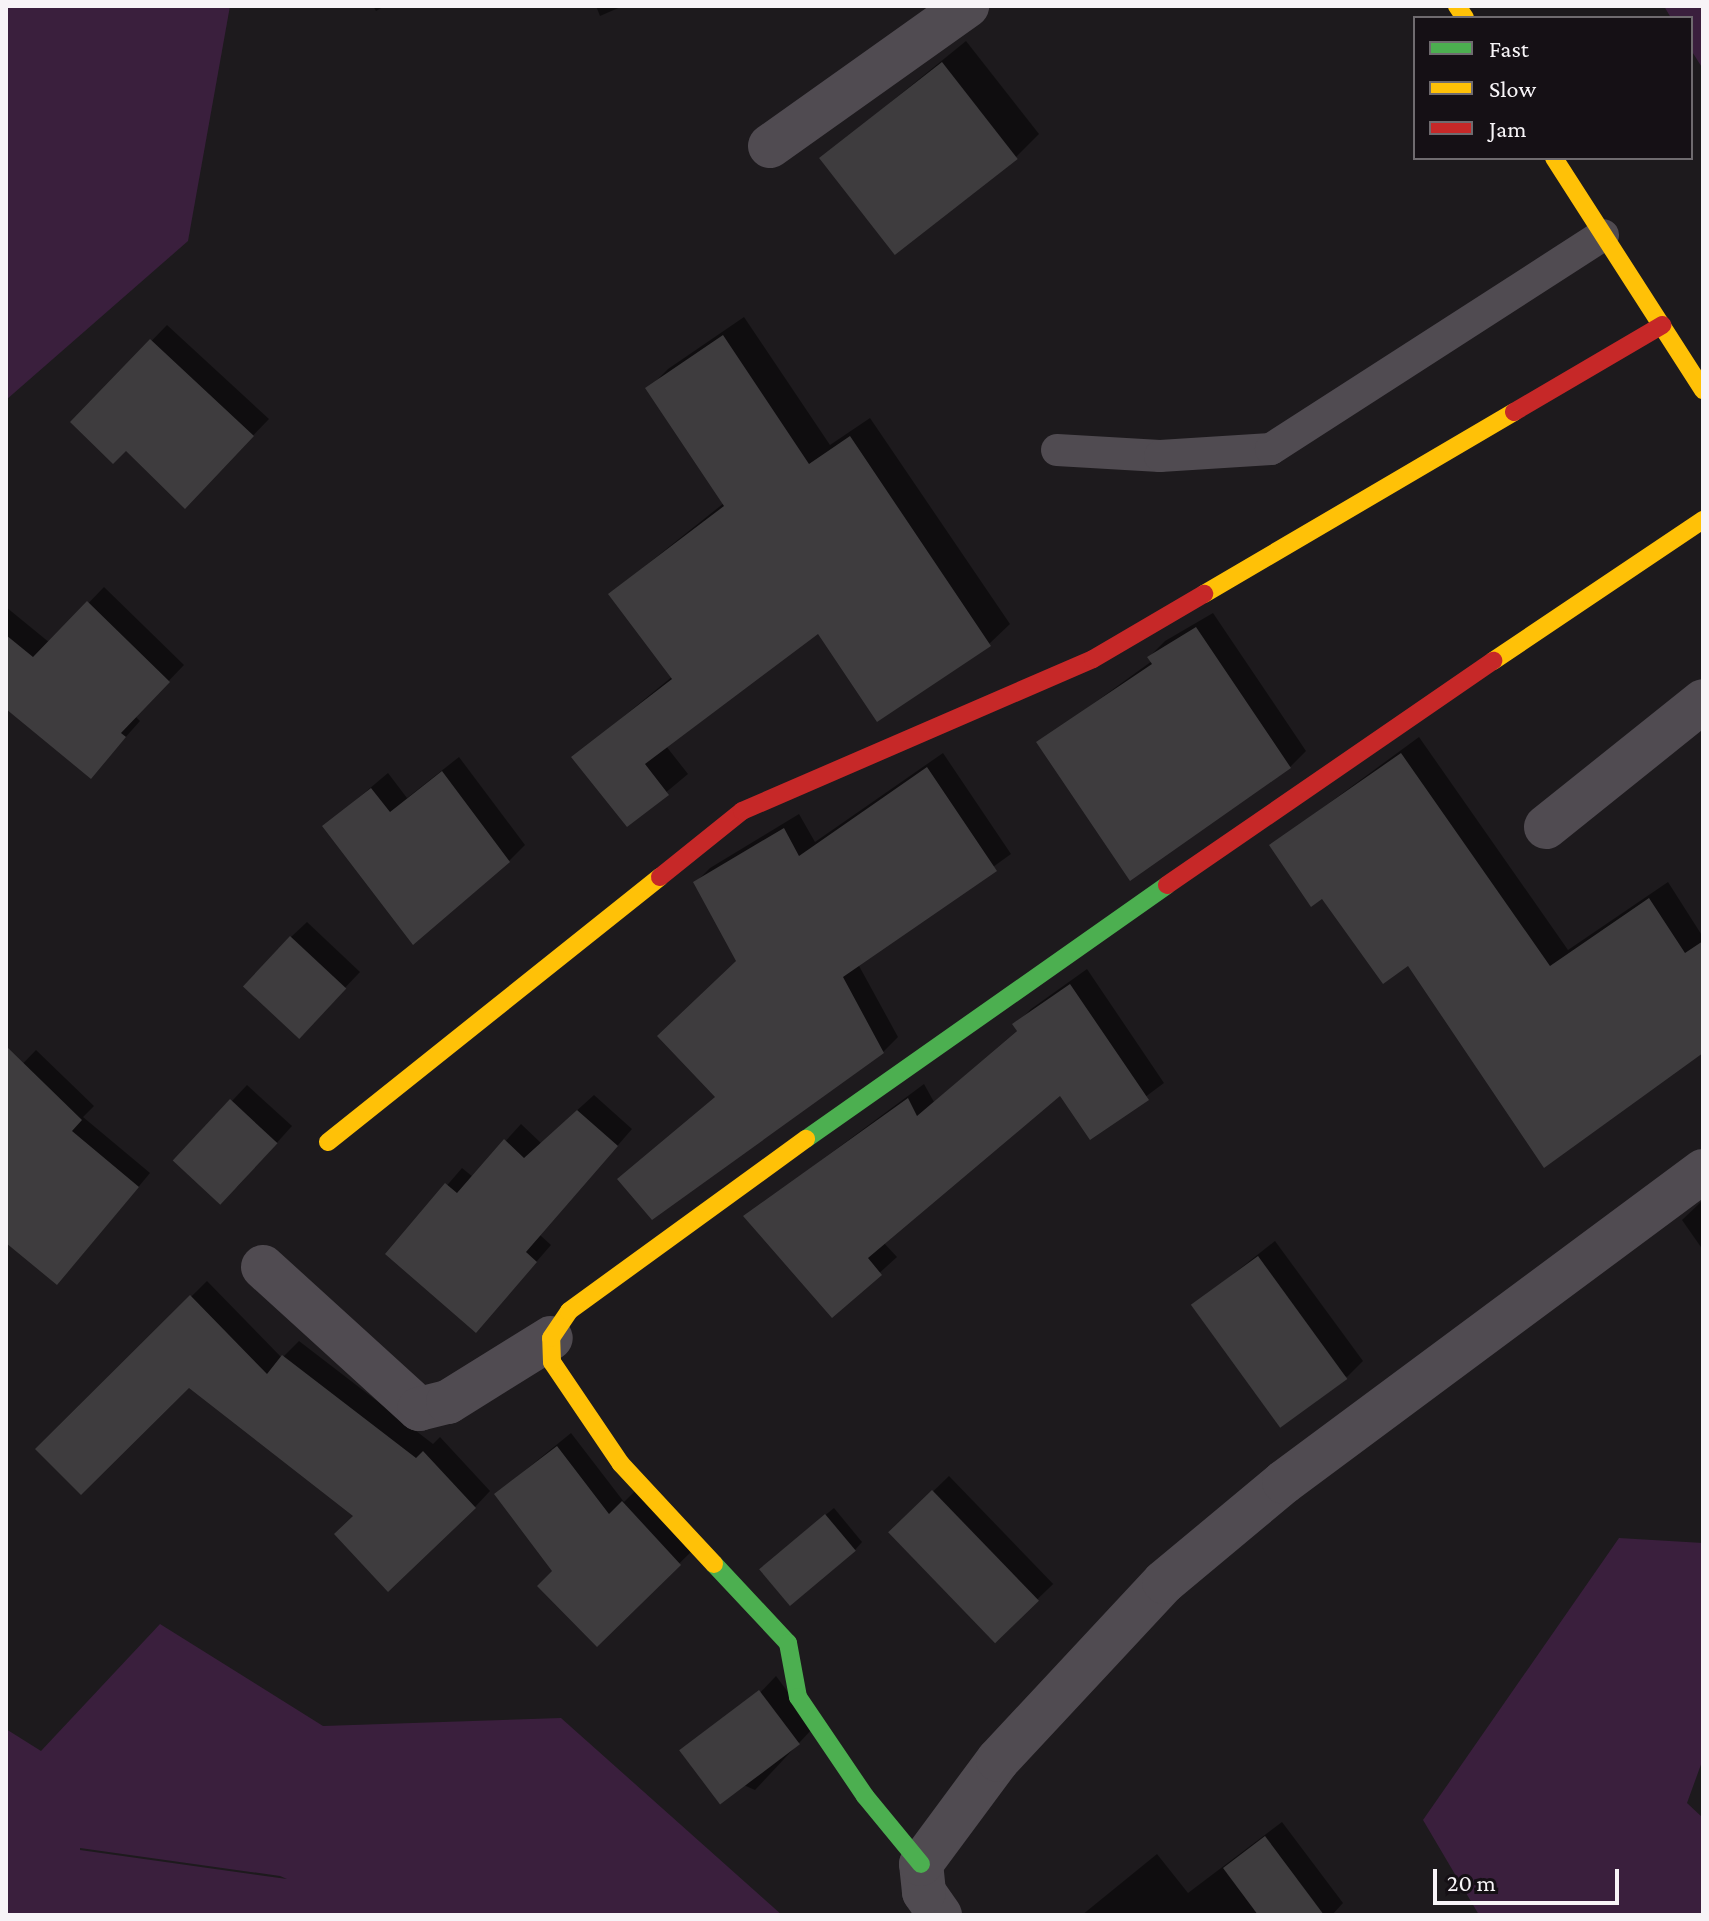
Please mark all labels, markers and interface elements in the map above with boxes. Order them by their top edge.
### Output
legend [1413,16,1693,160]
text: Fast [1489,35,1529,62]
text: Slow [1489,75,1536,102]
text: Jam [1489,115,1527,142]
scale bar [1437,1853,1623,1903]
text: 20 m [1447,1869,1496,1896]

